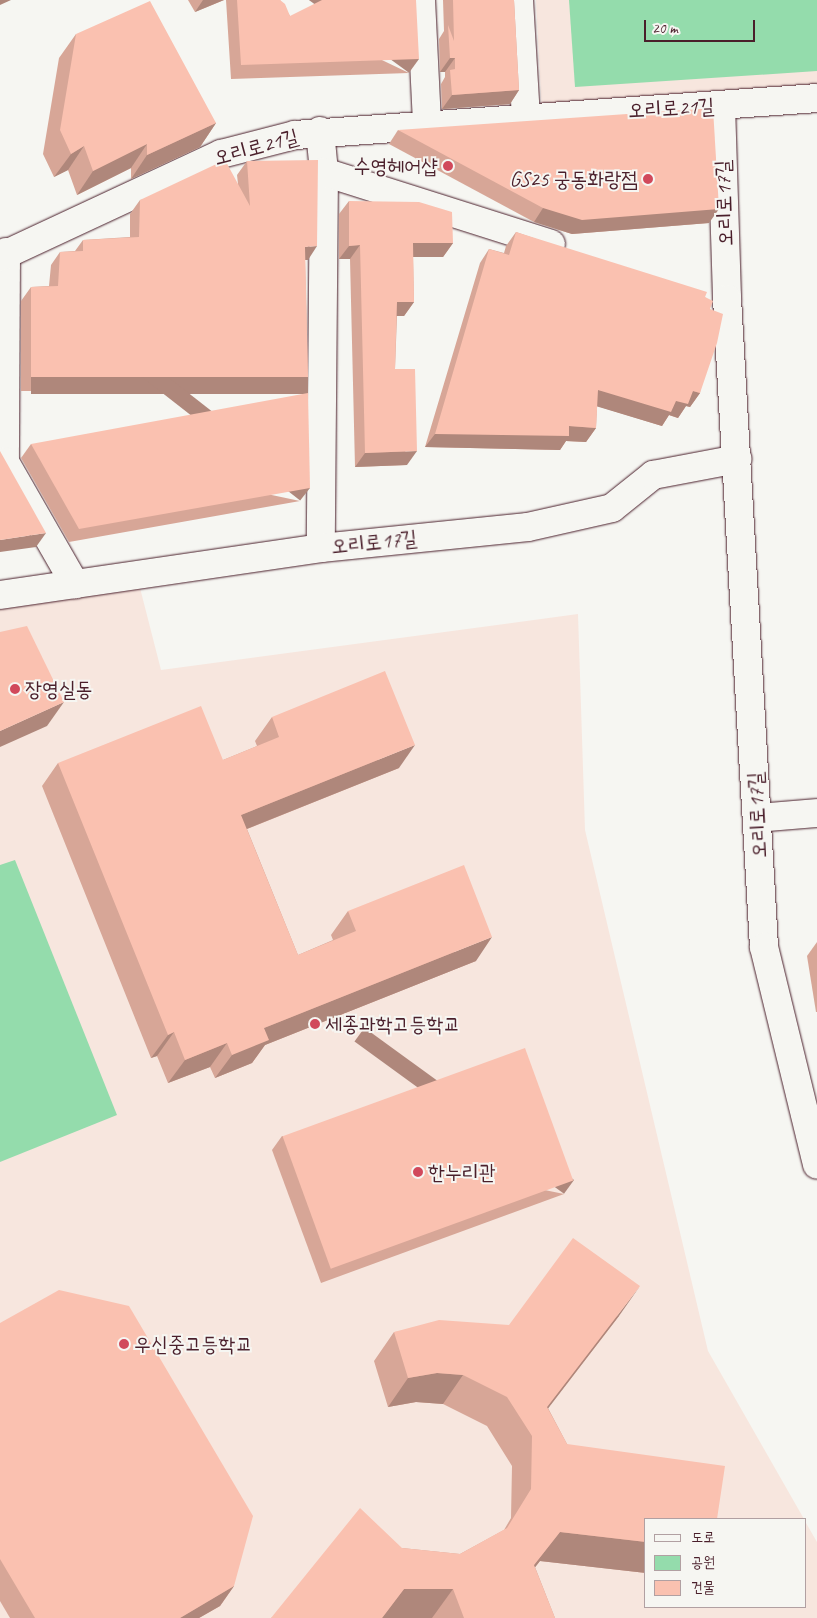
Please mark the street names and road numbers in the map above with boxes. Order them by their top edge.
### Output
street label: 오리로21길 [627,93,715,123]
street label: 오리로21길 [211,124,301,170]
street label: 오리로17길 [710,159,738,247]
street label: 오리로17길 [330,525,418,559]
street label: 오리로17길 [742,771,772,859]

